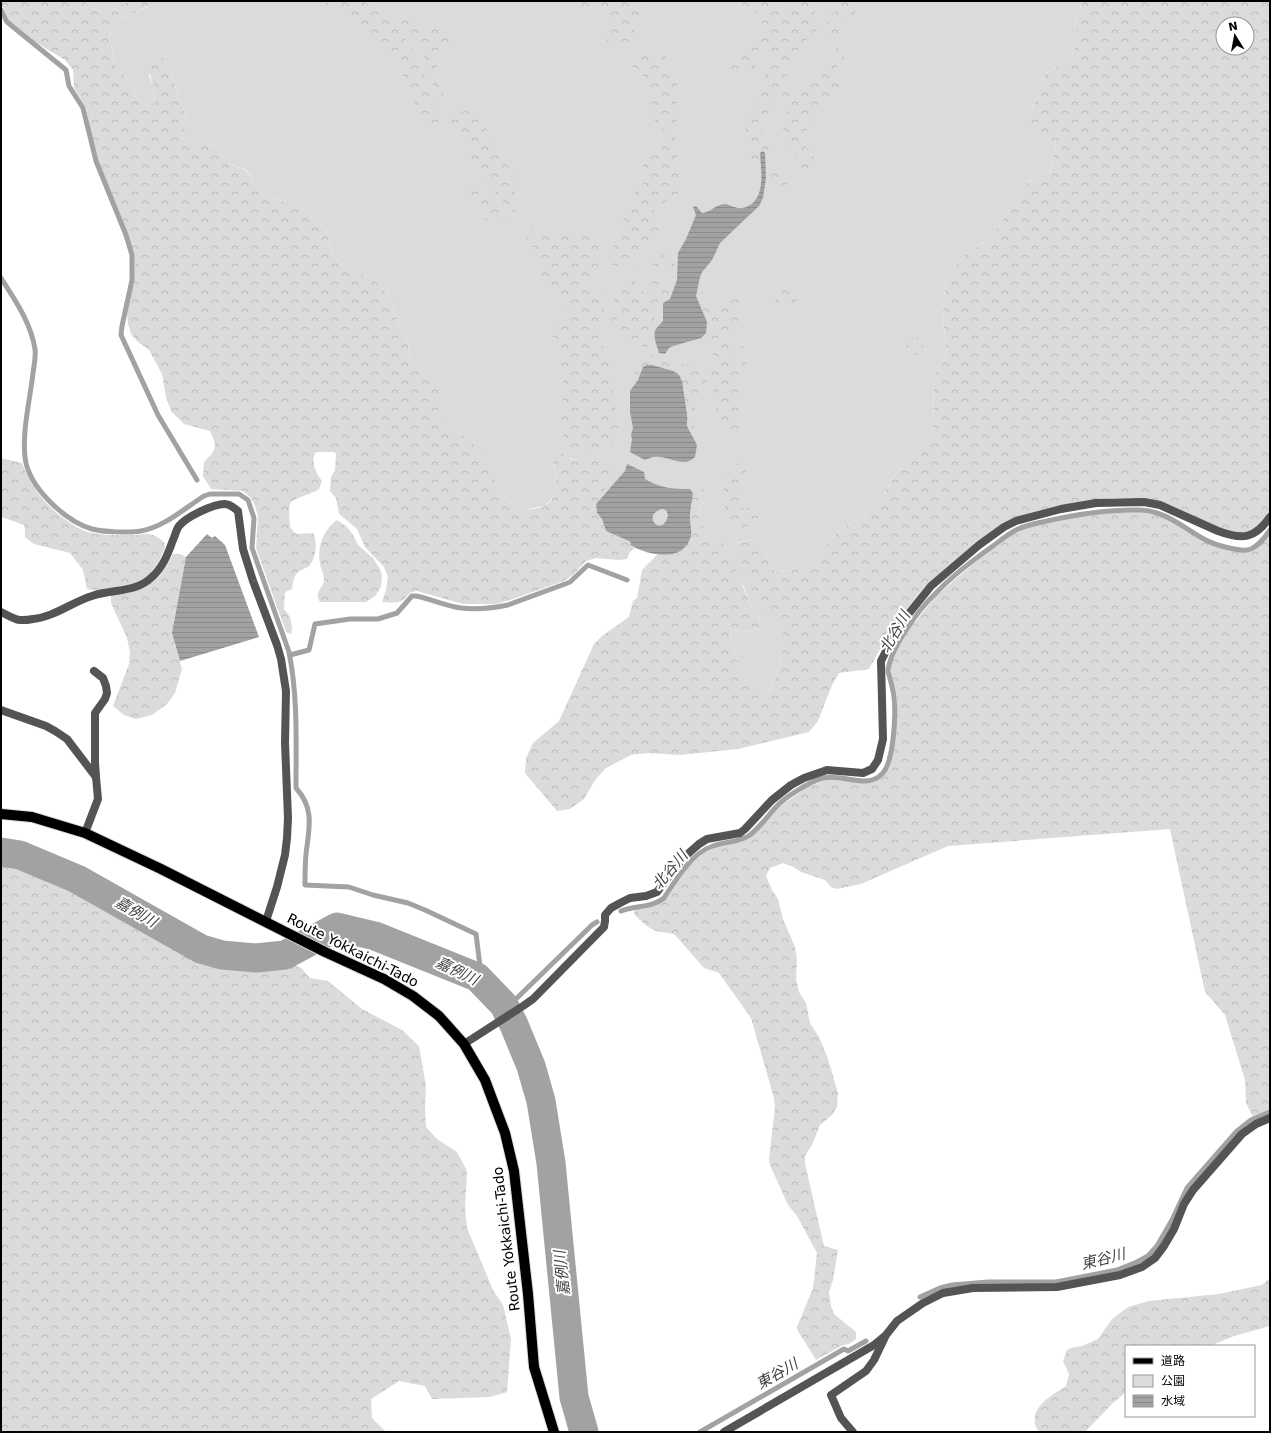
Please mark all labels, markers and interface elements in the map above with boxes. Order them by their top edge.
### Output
north arrow [1215,16,1255,56]
text: N [1227,19,1239,34]
water label: 北谷川 [876,606,915,656]
water label: 北谷川 [649,845,693,893]
water label: 嘉例川 [112,893,162,932]
street label: Route Yokkaichi-Tado [285,910,421,990]
water label: 嘉例川 [433,953,483,990]
street label: Route Yokkaichi-Tado [489,1166,523,1312]
water label: 東谷川 [1079,1244,1129,1273]
water label: 嘉例川 [550,1248,573,1296]
legend [1125,1345,1255,1417]
water label: 東谷川 [753,1354,803,1393]
text: 道路 [1161,1354,1185,1368]
text: 公園 [1161,1374,1185,1388]
text: 水域 [1161,1394,1185,1408]

